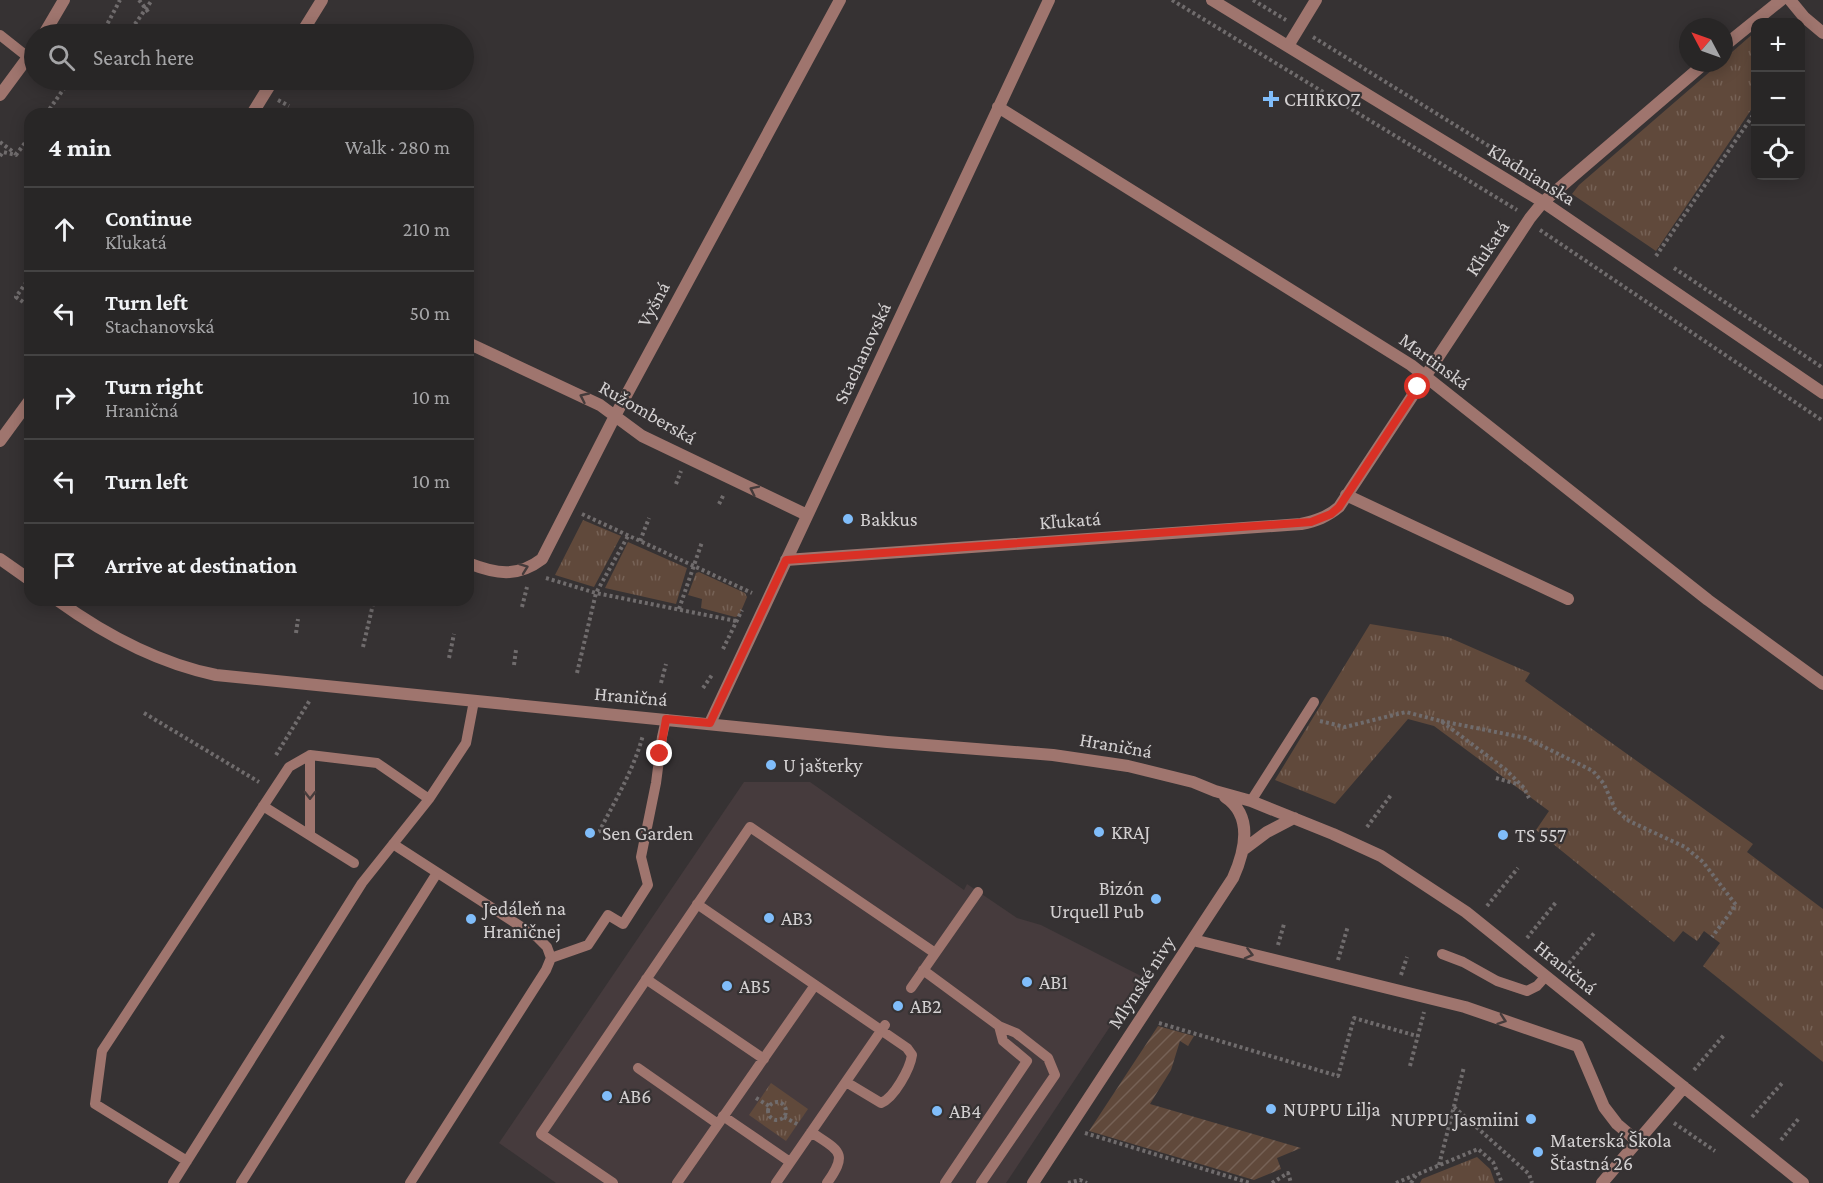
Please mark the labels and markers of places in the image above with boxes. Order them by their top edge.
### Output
place label: CHIRKOZ [1284,88,1361,110]
marker: CHIRKOZ [1262,90,1280,108]
place label: Bakkus [860,508,918,530]
marker: Bakkus [841,512,855,526]
place label: U jašterky [783,754,863,777]
marker: U jašterky [764,758,778,772]
place label: KRAJ [1111,821,1150,844]
place label: Sen Garden [602,822,694,844]
place label: TS 557 [1515,824,1566,846]
marker: KRAJ [1092,825,1106,839]
marker: Sen Garden [583,826,597,840]
marker: TS 557 [1496,828,1510,842]
place label: Bizón Urquell Pub [1050,877,1144,923]
marker: Bizón Urquell Pub [1149,892,1163,906]
place label: Jedáleň na Hraničnej [481,897,566,943]
place label: AB3 [781,907,813,929]
marker: AB3 [762,911,776,925]
marker: Jedáleň na Hraničnej [464,912,478,926]
place label: AB1 [1039,971,1068,993]
place label: AB5 [739,975,771,997]
marker: AB1 [1020,975,1034,989]
marker: AB5 [720,979,734,993]
place label: AB2 [910,995,942,1017]
marker: AB2 [891,999,905,1013]
place label: AB6 [619,1085,651,1107]
marker: AB6 [600,1089,614,1103]
place label: NUPPU Lilja [1283,1098,1381,1121]
place label: AB4 [949,1100,982,1122]
marker: NUPPU Lilja [1264,1102,1278,1116]
marker: AB4 [930,1104,944,1118]
place label: NUPPU Jasmiini [1391,1108,1519,1131]
marker: NUPPU Jasmiini [1524,1112,1538,1126]
place label: Materská Škola Šťastná 26 [1550,1129,1672,1174]
marker: Materská Škola Šťastná 26 [1531,1145,1545,1159]

